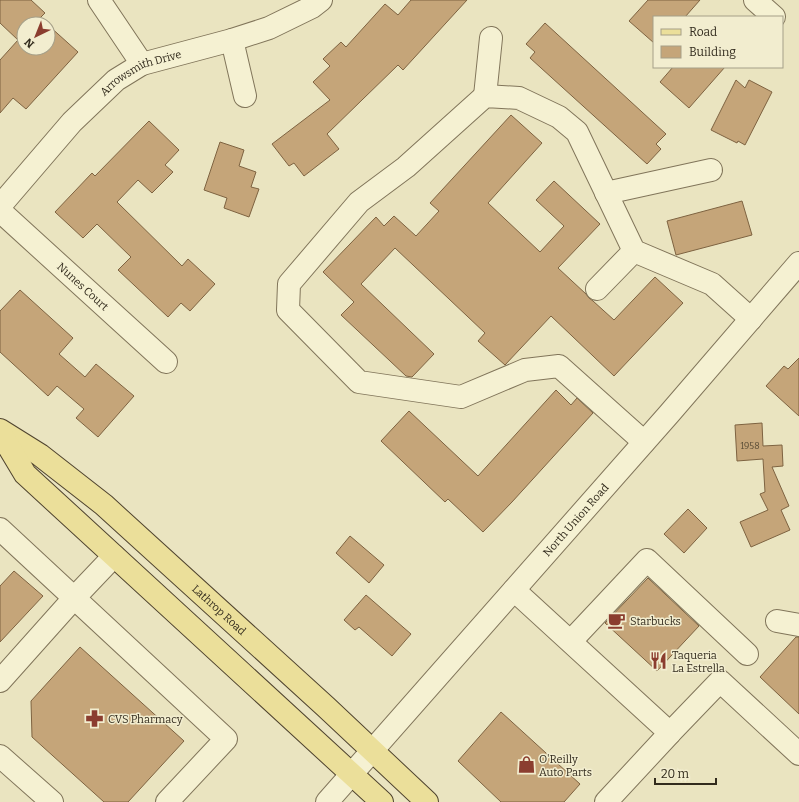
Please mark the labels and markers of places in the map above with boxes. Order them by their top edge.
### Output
cafe icon: Starbucks [607,611,627,631]
place label: Starbucks [630,615,681,628]
place label: Taqueria La Estrella [672,649,725,675]
restaurant icon: Taqueria La Estrella [649,651,669,671]
pharmacy icon: CVS Pharmacy [85,709,105,729]
place label: CVS Pharmacy [108,713,183,726]
place label: O'Reilly Auto Parts [539,753,592,779]
shop icon: O'Reilly Auto Parts [516,755,536,775]

